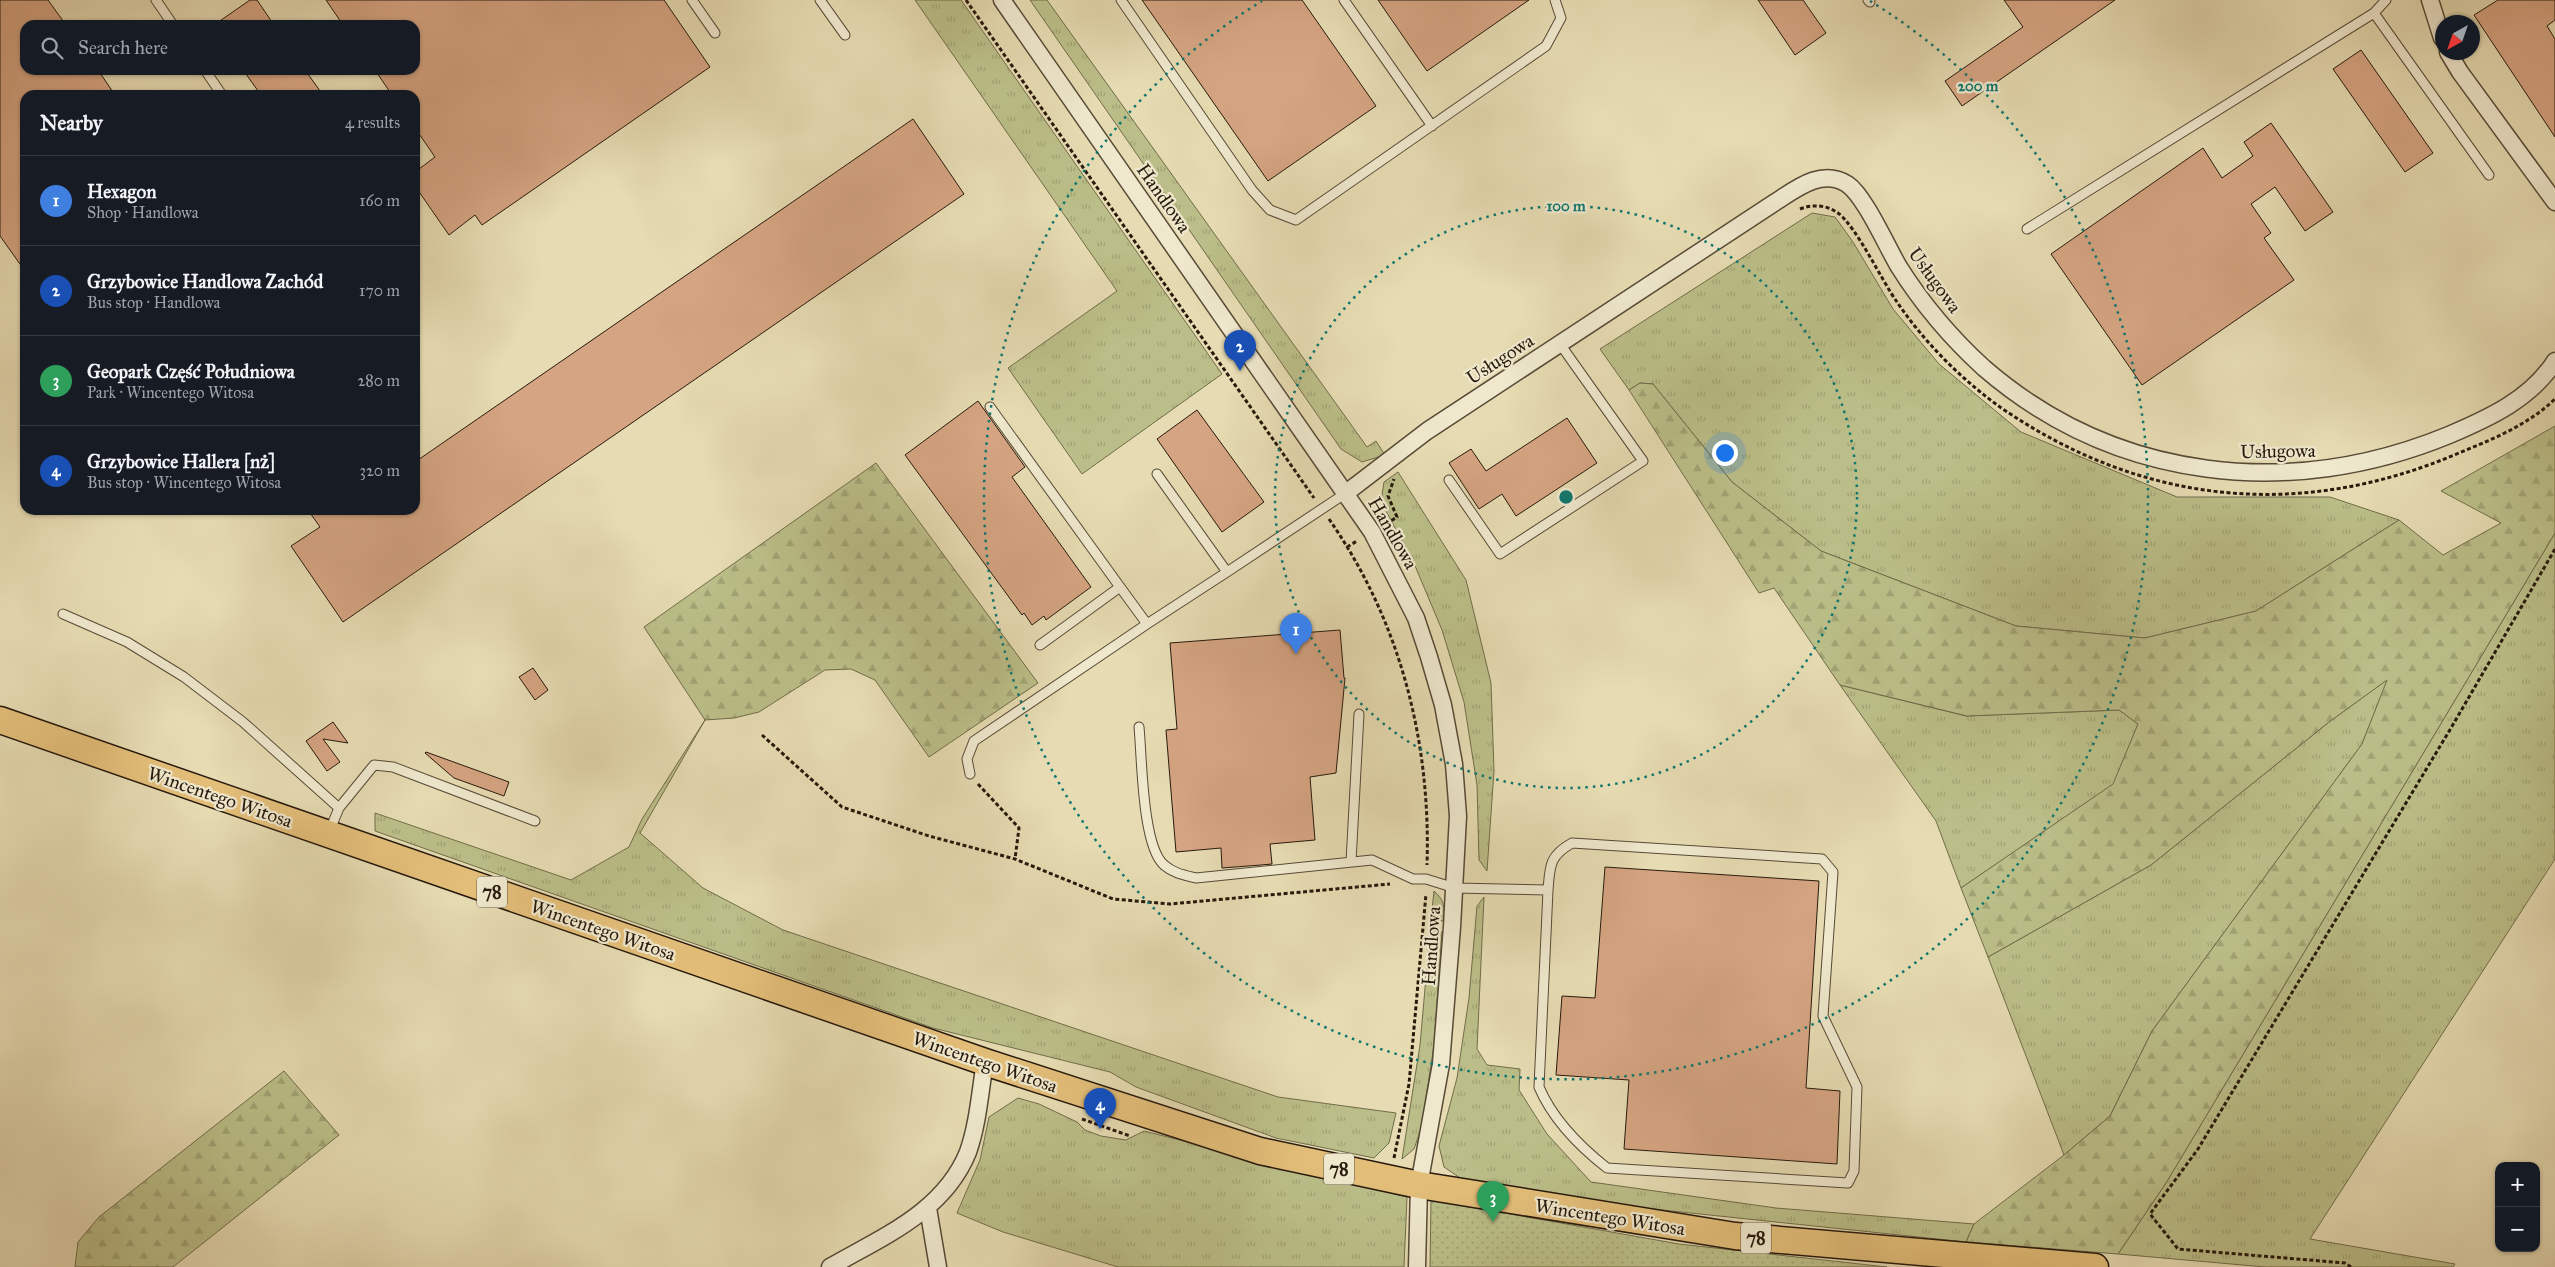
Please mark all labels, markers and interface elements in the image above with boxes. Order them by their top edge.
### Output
north arrow [2435,15,2480,60]
search box [20,20,420,75]
icon: search [38,34,66,62]
text: Search here [78,36,168,59]
text: 200 m [1958,77,1999,95]
text: Nearby [40,110,103,136]
text: 4 results [345,113,400,132]
street label: Handlowa [1132,159,1197,238]
text: Hexagon [87,180,156,203]
text: 1 [53,191,59,210]
text: 160 m [359,191,400,210]
text: 100 m [1546,197,1586,215]
text: Shop · Handlowa [87,203,198,222]
street label: Usługowa [1903,243,1967,319]
text: Grzybowice Handlowa Zachód [87,270,323,293]
text: 2 [52,281,60,300]
text: 170 m [359,281,400,300]
text: Bus stop · Handlowa [87,293,220,312]
street label: Usługowa [1462,328,1539,390]
pin: 2 [1224,330,1256,371]
text: Geopark Część Południowa [87,360,295,383]
text: 3 [53,371,59,390]
text: 280 m [357,371,400,390]
text: Park · Wincentego Witosa [87,383,254,402]
street label: Usługowa [2240,439,2317,464]
your location [1712,440,1738,466]
text: Grzybowice Hallera [nż] [87,450,275,473]
text: 4 [52,461,60,480]
text: 320 m [360,461,400,480]
text: Bus stop · Wincentego Witosa [87,473,281,492]
centre of rings [1557,488,1575,506]
street label: Handlowa [1363,493,1423,574]
pin: 1 [1280,613,1312,654]
street label: Wincentego Witosa [144,761,296,834]
road number: 78 [477,876,507,908]
street label: Wincentego Witosa [527,894,679,967]
street label: Handlowa [1417,905,1445,986]
street label: Wincentego Witosa [909,1026,1061,1099]
pin: 4 [1084,1088,1116,1129]
road number: 78 [1324,1154,1354,1184]
map controls [2495,1162,2540,1252]
button: + [2495,1162,2540,1207]
pin: 3 [1477,1181,1509,1222]
street label: Wincentego Witosa [1533,1194,1688,1241]
button: − [2495,1207,2540,1252]
road number: 78 [1741,1222,1771,1254]

